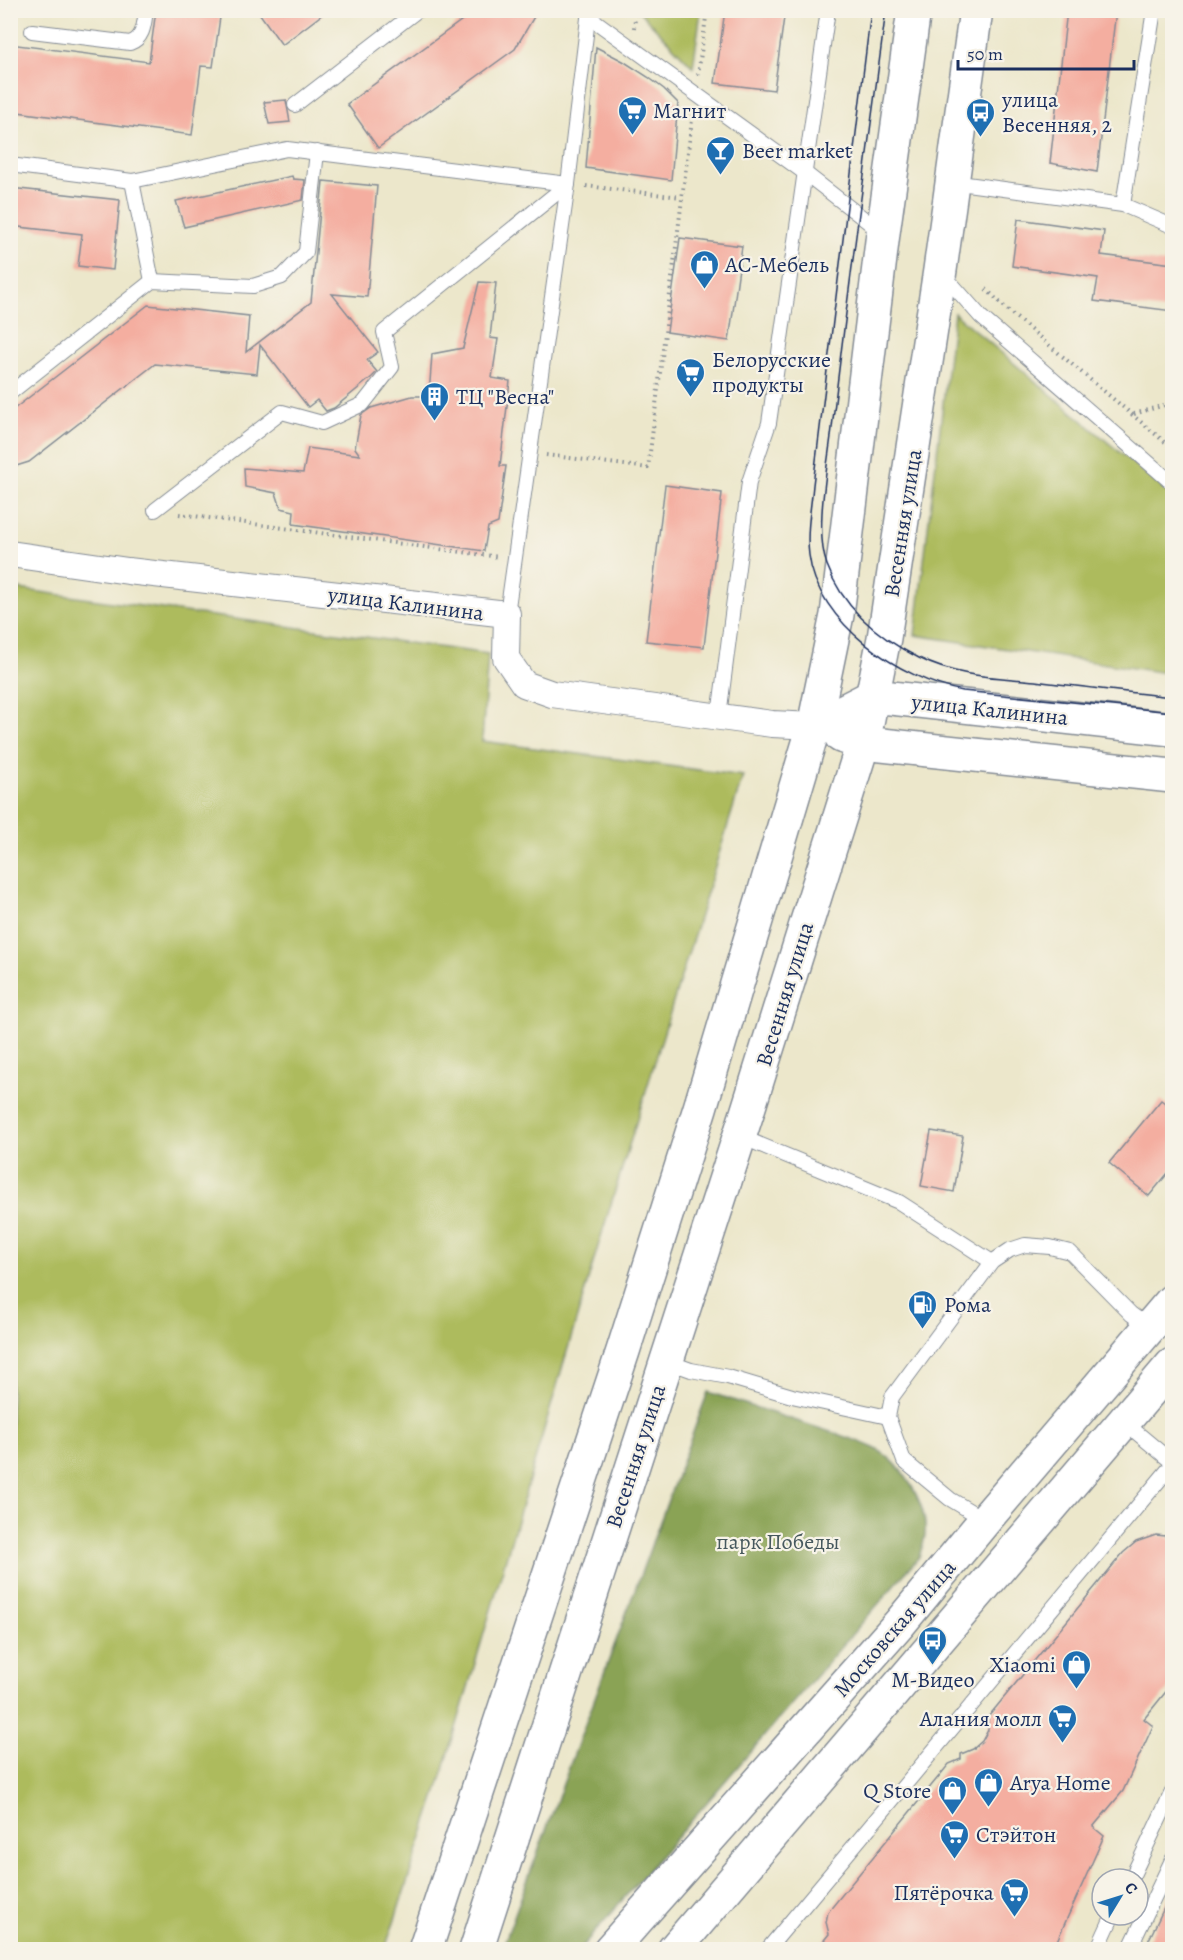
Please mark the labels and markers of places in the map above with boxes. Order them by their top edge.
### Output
place label: улица Весенняя, 2 [1001,85,1112,140]
supermarket icon: Магнит [616,94,648,136]
place label: Магнит [653,96,726,126]
bus stop icon: улица Весенняя, 2 [965,96,997,138]
bar icon: Beer market [705,134,737,176]
place label: Beer market [742,136,852,166]
shop icon: АС-Мебель [688,248,720,290]
place label: АС-Мебель [724,250,829,280]
place label: Белорусские продукты [712,345,831,400]
supermarket icon: Белорусские продукты [675,356,707,398]
building icon: ТЦ "Весна" [419,380,451,422]
place label: ТЦ "Весна" [456,382,554,412]
fuel station icon: Рома [907,1288,939,1330]
place label: Рома [944,1290,992,1320]
bus stop icon: М-Видео [917,1624,949,1666]
shop icon: Xiaomi [1061,1648,1093,1690]
place label: Xiaomi [990,1650,1056,1680]
place label: М-Видео [891,1665,975,1695]
supermarket icon: Алания молл [1047,1702,1079,1744]
place label: Алания молл [919,1704,1042,1734]
shop icon: Arya Home [973,1766,1005,1808]
place label: Arya Home [1009,1768,1111,1798]
shop icon: Q Store [936,1774,968,1816]
place label: Q Store [863,1776,931,1806]
supermarket icon: Стэйтон [939,1818,971,1860]
place label: Стэйтон [976,1820,1056,1850]
supermarket icon: Пятёрочка [999,1876,1031,1918]
place label: Пятёрочка [894,1878,995,1908]

